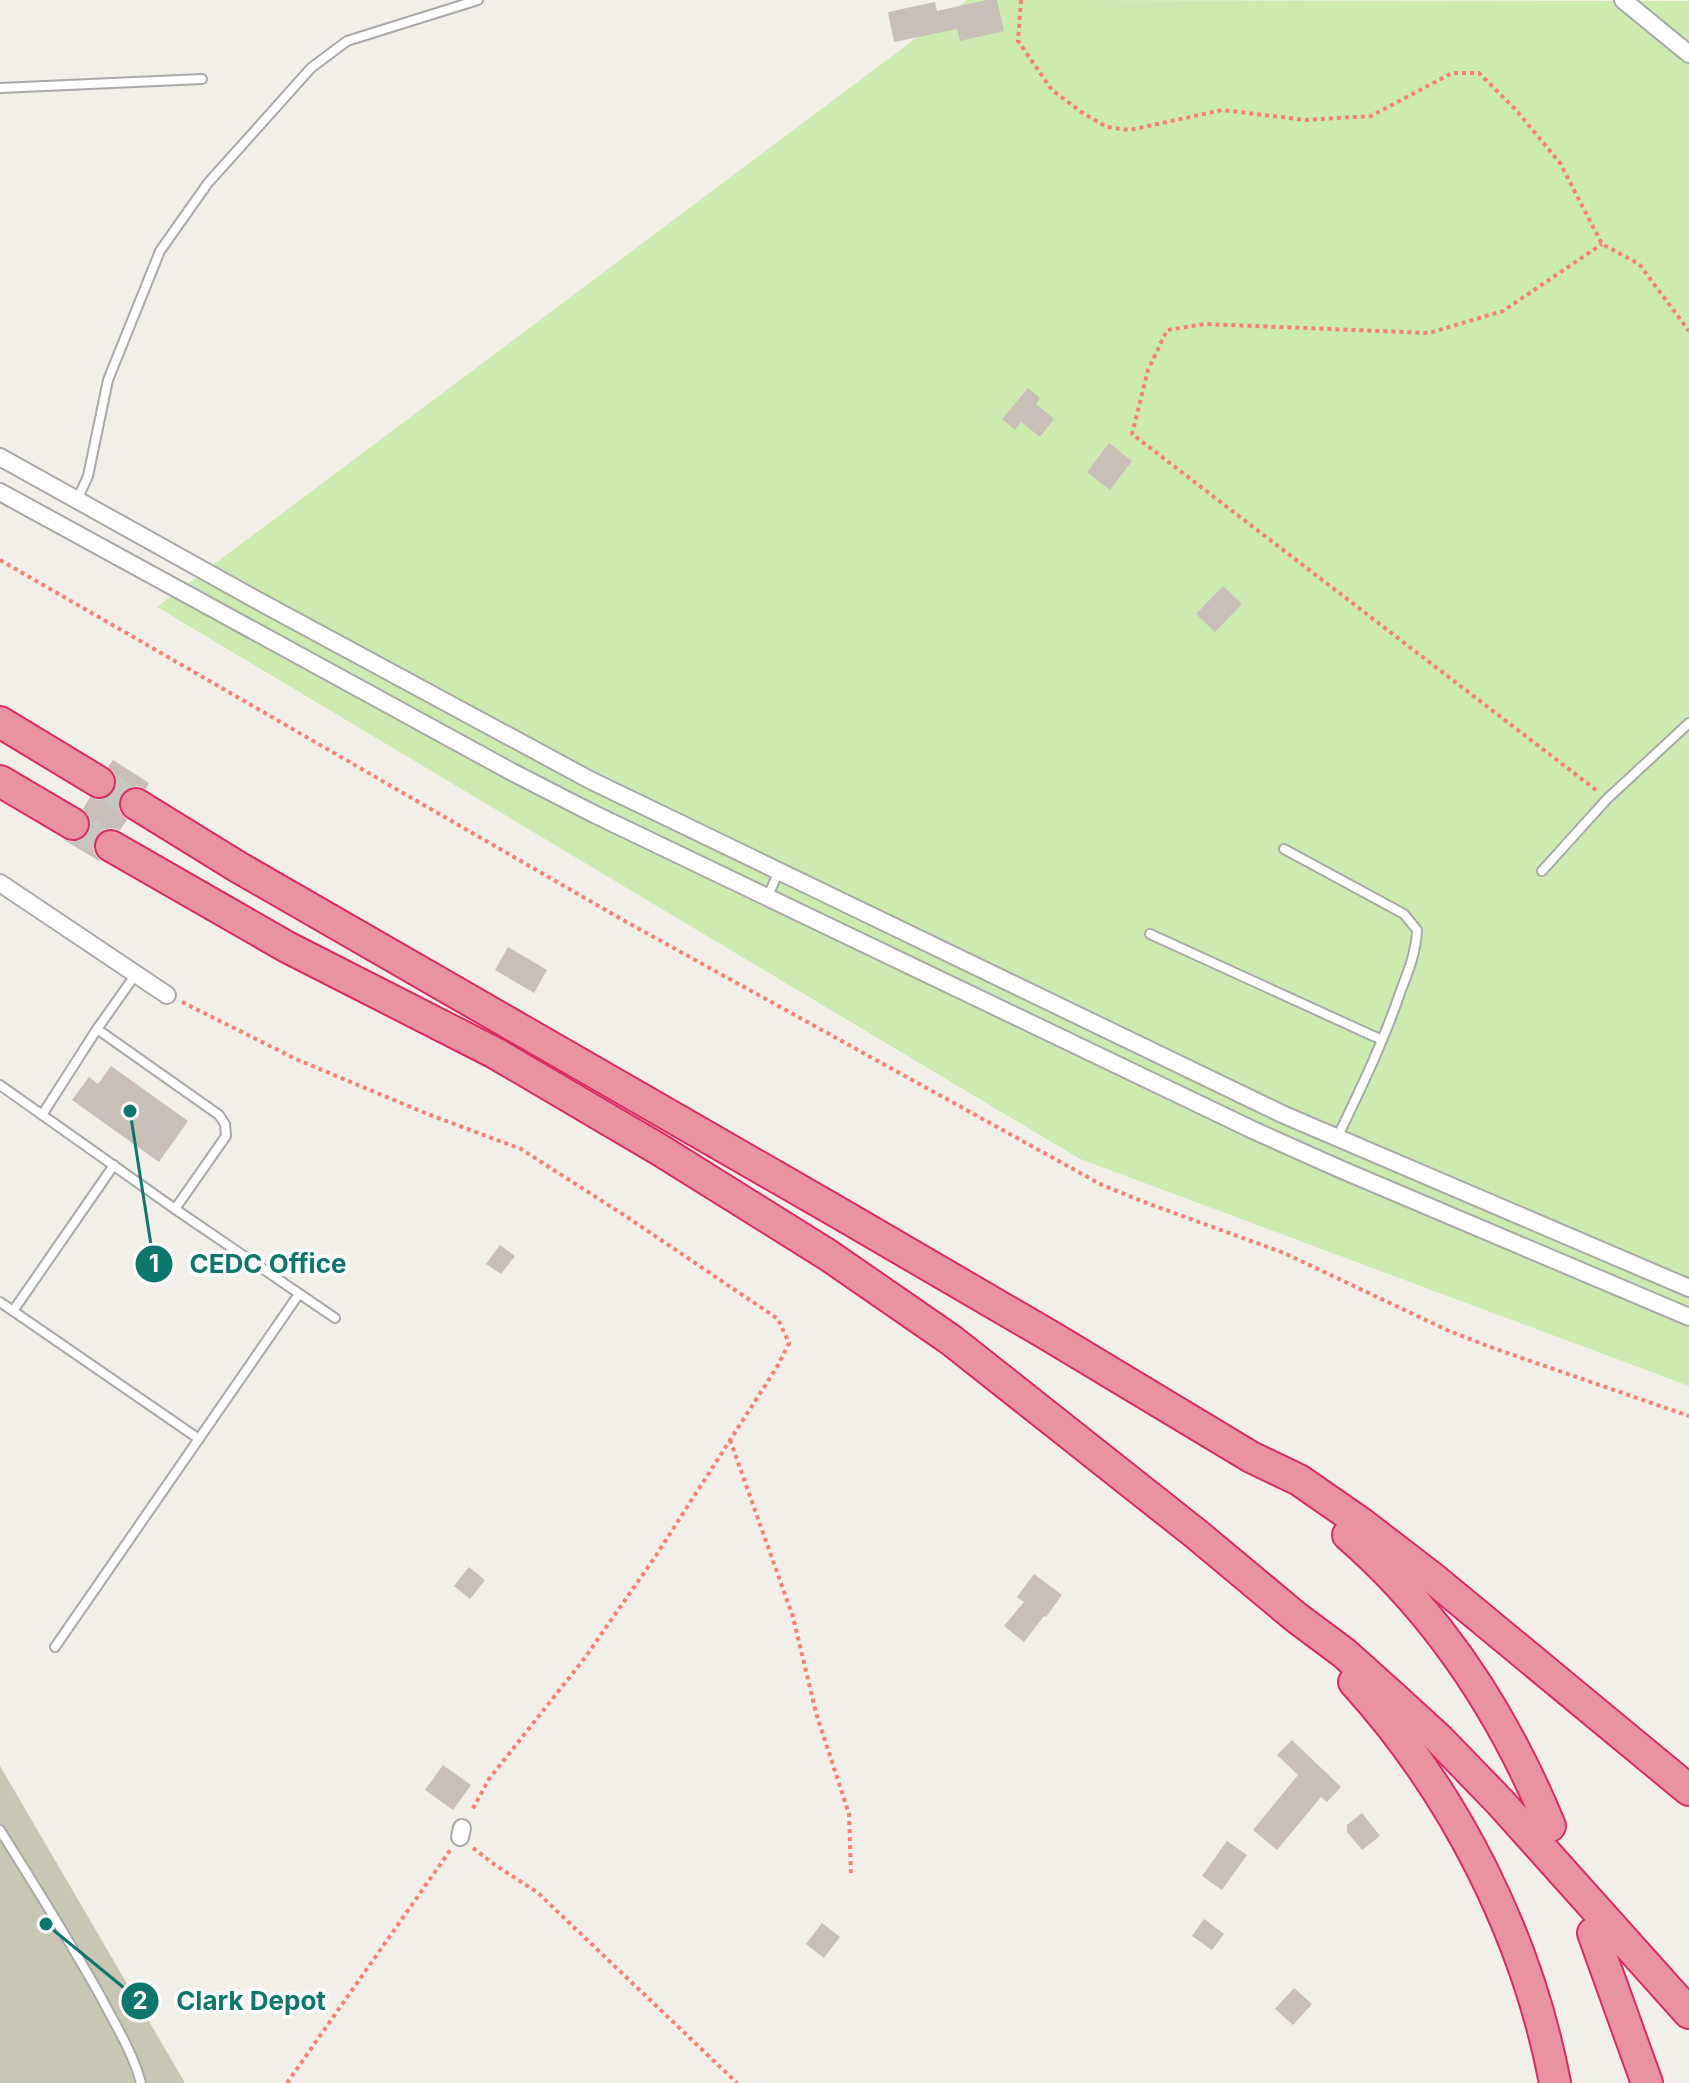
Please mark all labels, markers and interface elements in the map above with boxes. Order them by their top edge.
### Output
callout: CEDC Office [134,1239,363,1289]
text: CEDC Office [190,1248,346,1279]
text: 1 [149,1249,159,1278]
callout: Clark Depot [120,1976,342,2026]
text: Clark Depot [176,1985,326,2016]
text: 2 [132,1986,148,2015]

